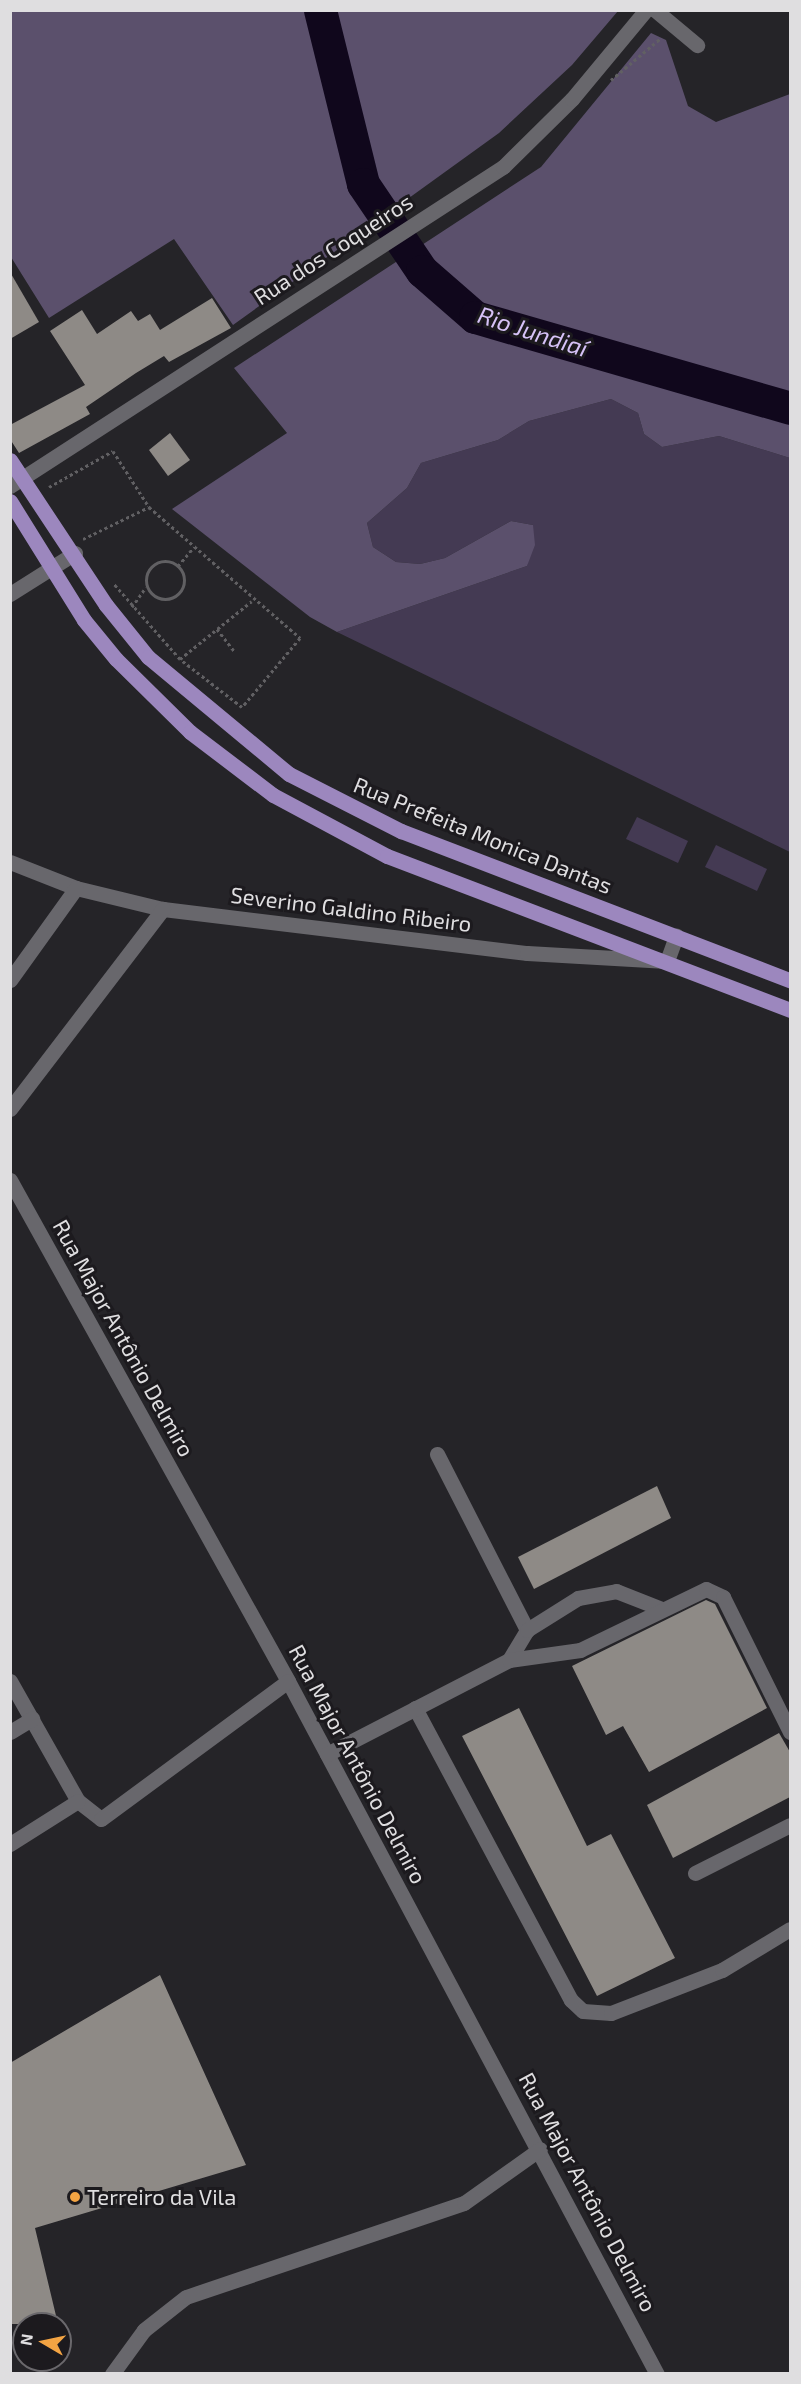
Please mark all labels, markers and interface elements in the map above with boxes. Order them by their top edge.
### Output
street label: Rua dos Coqueiros [249,188,417,310]
water label: Rio Jundiaí [474,300,592,362]
street label: Rua Prefeita Monica Dantas [350,771,616,899]
street label: Severino Galdino Ribeiro [229,881,473,937]
street label: Rua Major Antônio Delmiro [48,1214,200,1462]
street label: Rua Major Antônio Delmiro [283,1640,433,1888]
street label: Rua Major Antônio Delmiro [513,2068,663,2316]
place label: Terreiro da Vila [87,2184,237,2210]
marker: Terreiro da Vila [68,2190,82,2204]
north arrow [12,2312,72,2372]
text: N [15,2332,36,2347]

